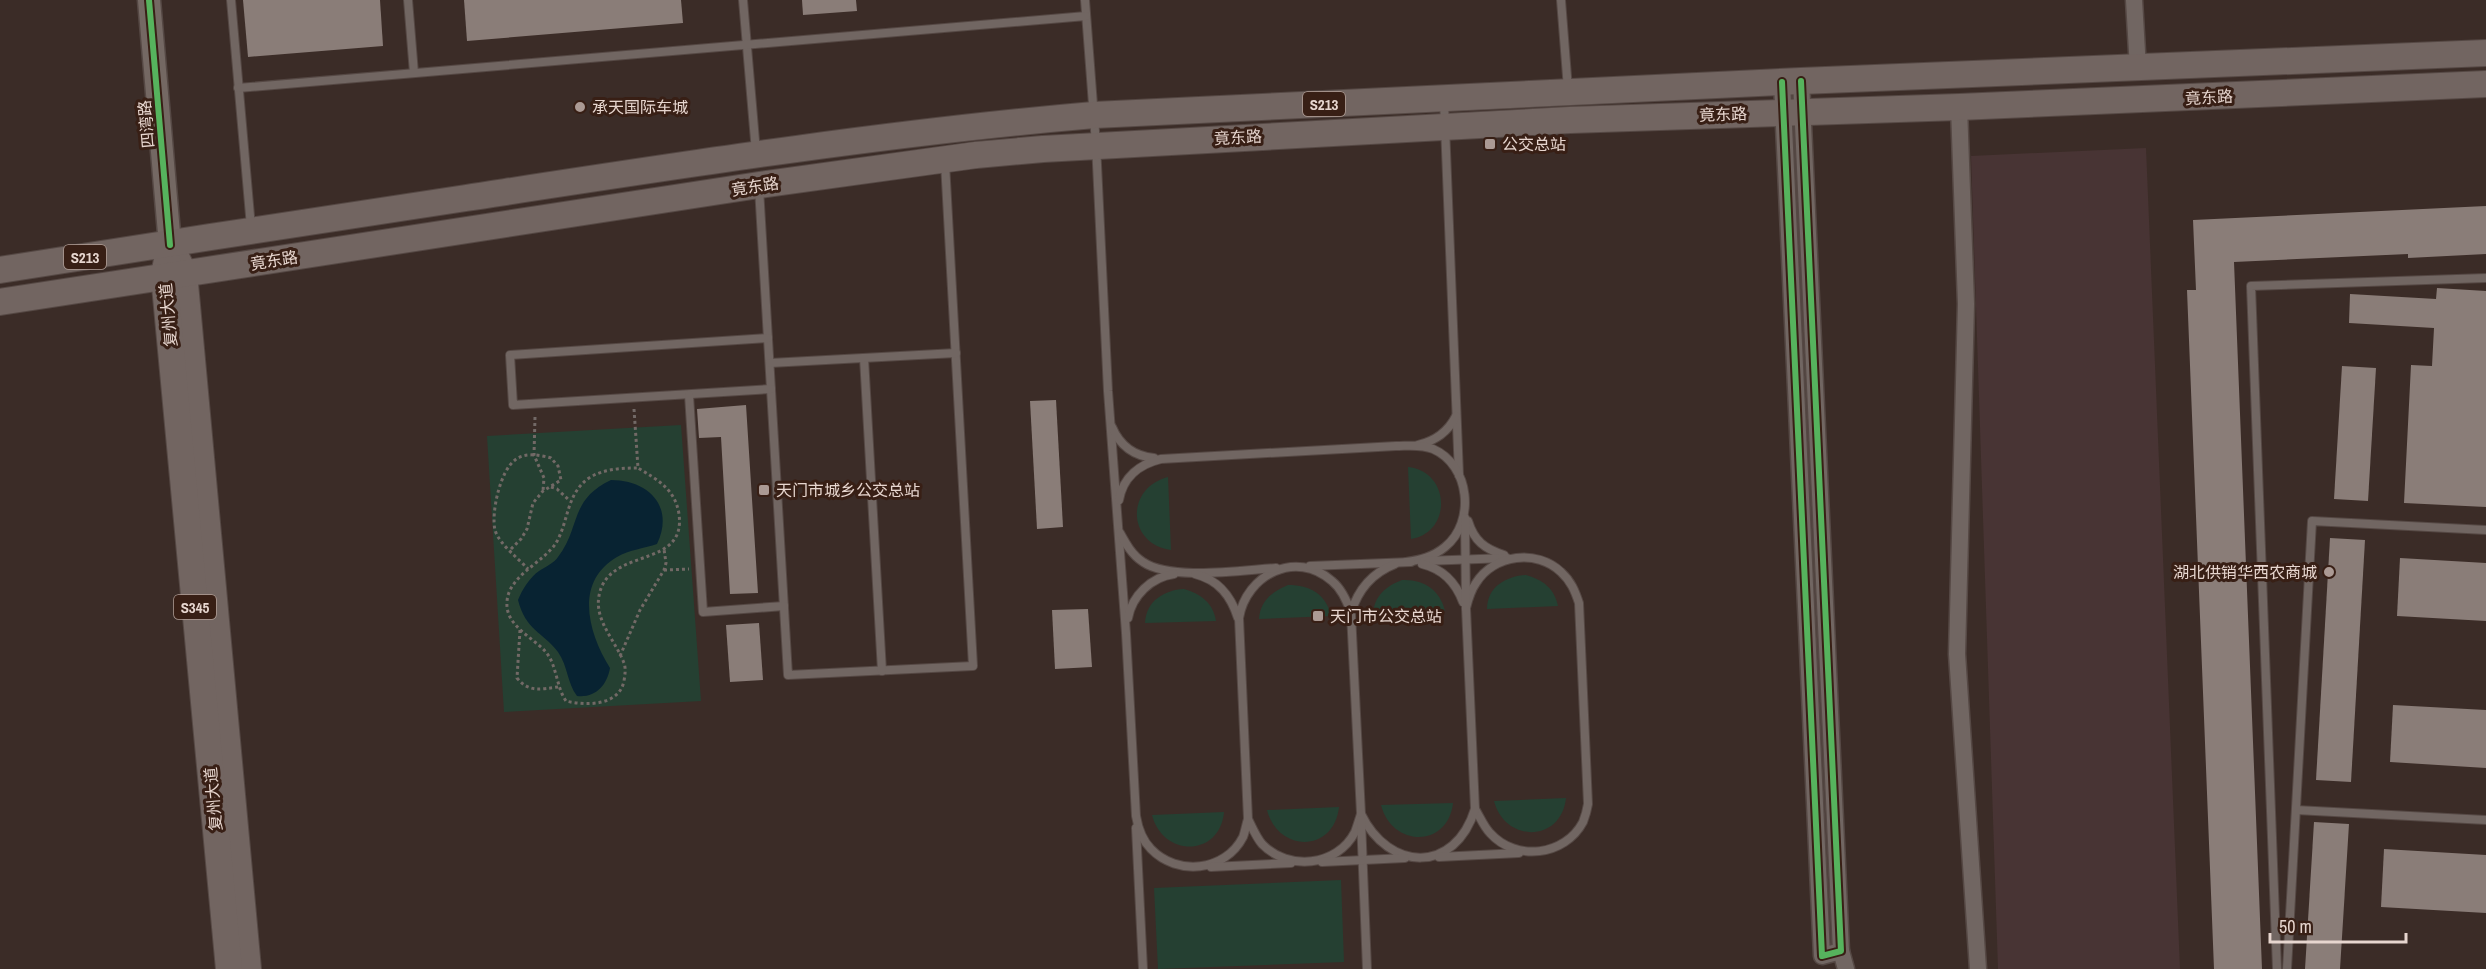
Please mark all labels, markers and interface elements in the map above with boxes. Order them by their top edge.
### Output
street label: 竟东路 [2184,85,2234,109]
road number: S213 [1303,92,1345,116]
place label: 承天国际车城 [592,96,688,118]
street label: 四湾路 [133,99,159,149]
marker: 承天国际车城 [573,100,587,114]
street label: 竟东路 [1699,102,1747,126]
street label: 竟东路 [1213,125,1263,149]
place label: 公交总站 [1502,133,1566,155]
marker: 公交总站 [1483,137,1497,151]
street label: 竟东路 [730,171,780,201]
road number: S213 [64,245,106,269]
street label: 竟东路 [249,245,299,275]
street label: 复州大道 [154,282,182,348]
place label: 天门市城乡公交总站 [776,479,920,501]
marker: 天门市城乡公交总站 [757,483,771,497]
place label: 湖北供销华西农商城 [2173,561,2317,583]
marker: 湖北供销华西农商城 [2322,565,2336,579]
road number: S345 [174,595,216,619]
place label: 天门市公交总站 [1330,605,1442,627]
marker: 天门市公交总站 [1311,609,1325,623]
street label: 复州大道 [199,766,227,832]
scale bar [2270,906,2406,944]
text: 50 m [2279,914,2312,939]

